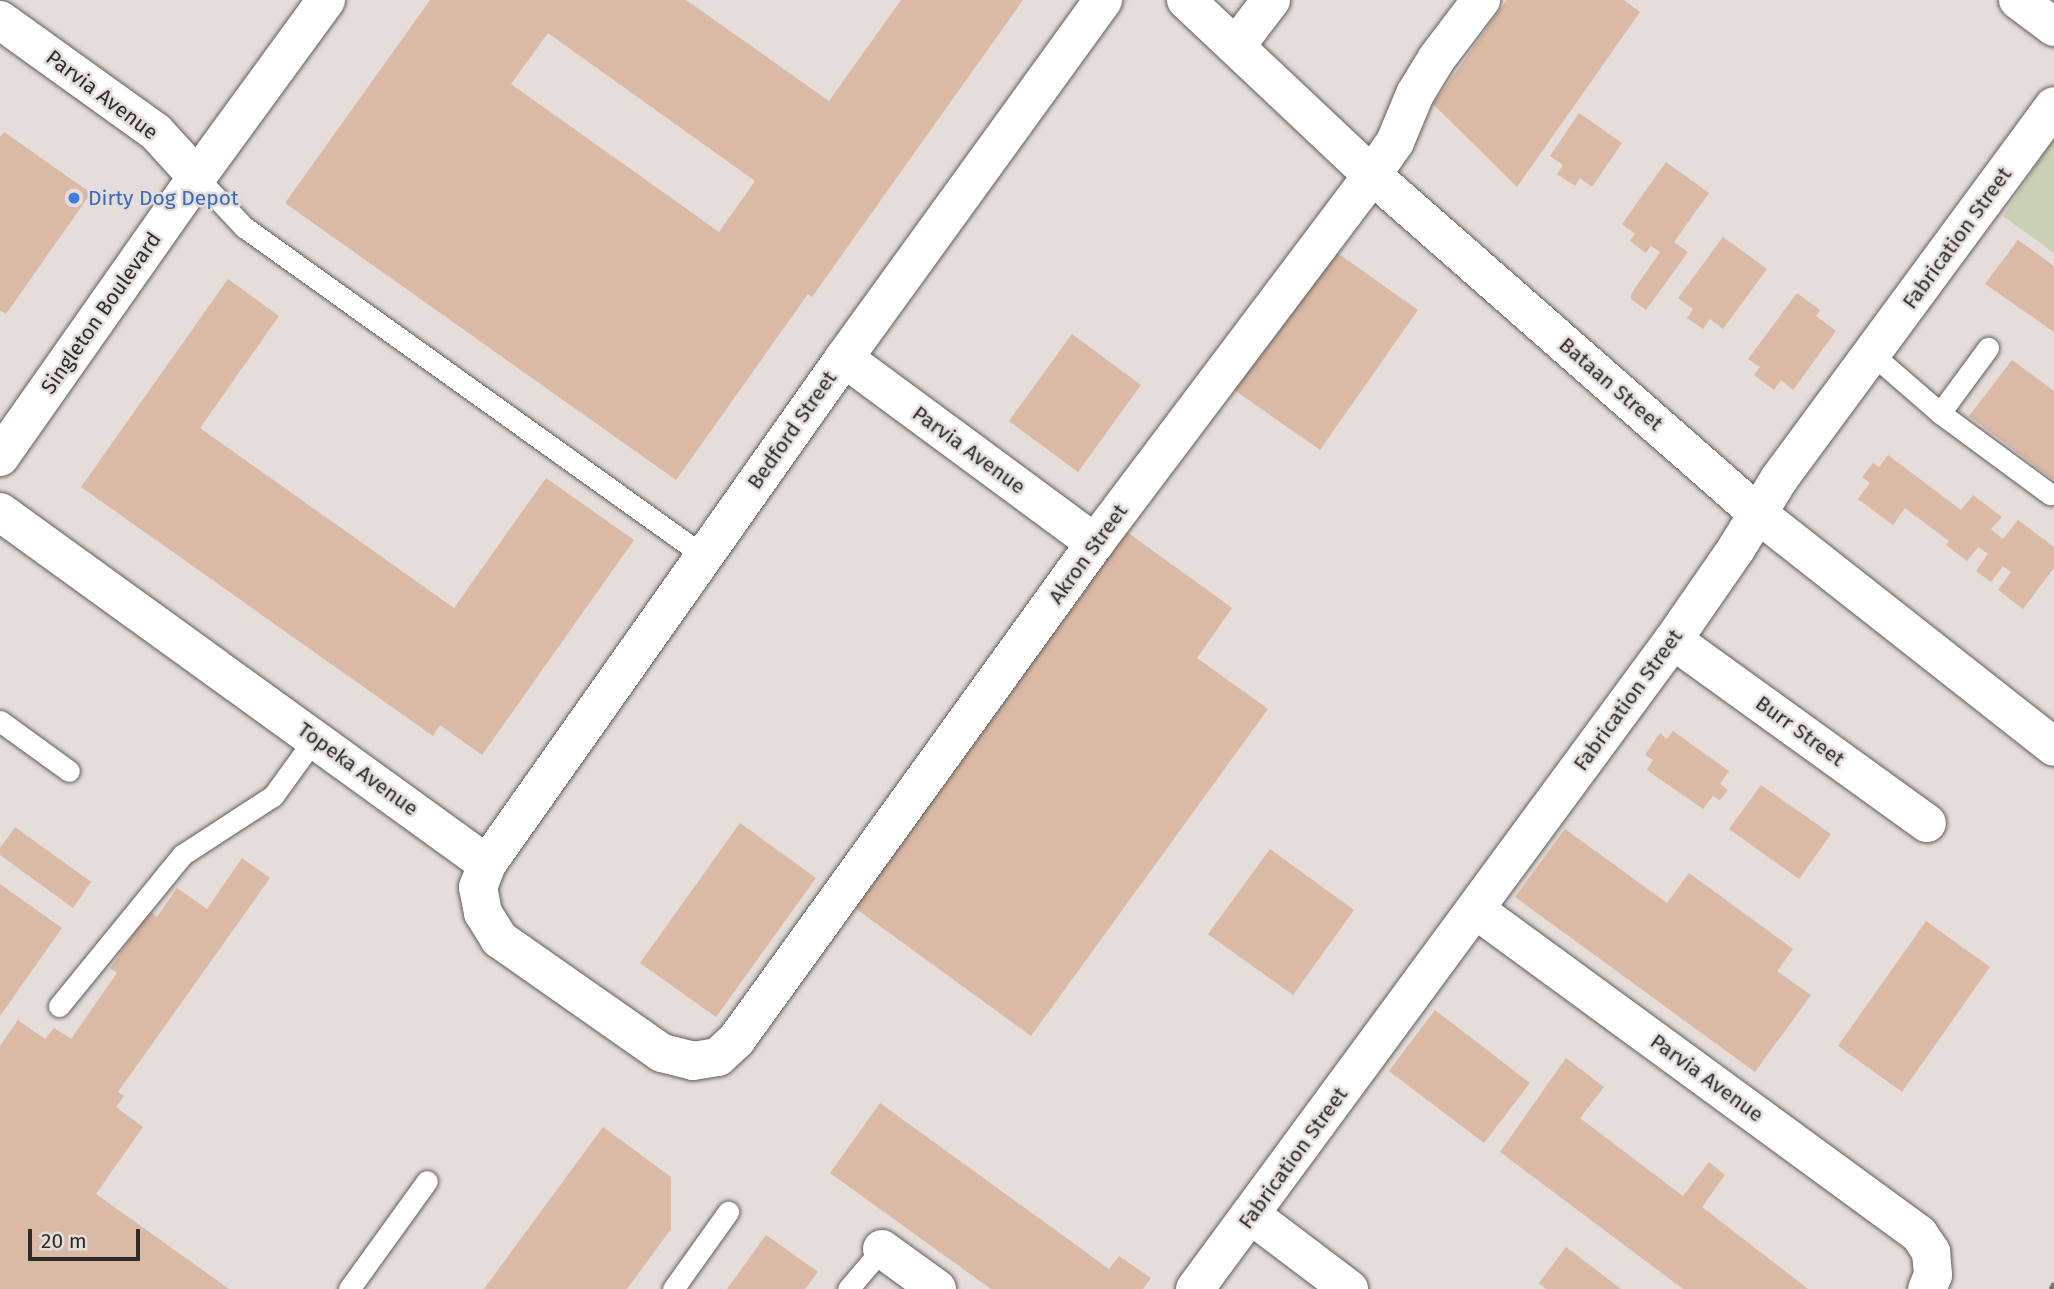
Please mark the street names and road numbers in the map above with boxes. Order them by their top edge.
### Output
street label: Parvia Avenue [41,45,163,145]
street label: Fabrication Street [1897,162,2017,314]
street label: Singleton Boulevard [36,227,166,399]
street label: Bataan Street [1554,332,1668,436]
street label: Bedford Street [742,366,842,494]
street label: Parvia Avenue [908,401,1030,499]
street label: Akron Street [1043,499,1133,609]
street label: Fabrication Street [1568,624,1688,776]
street label: Burr Street [1751,690,1849,772]
street label: Topeka Avenue [293,717,423,821]
street label: Parvia Avenue [1646,1029,1768,1127]
street label: Fabrication Street [1233,1082,1353,1234]

